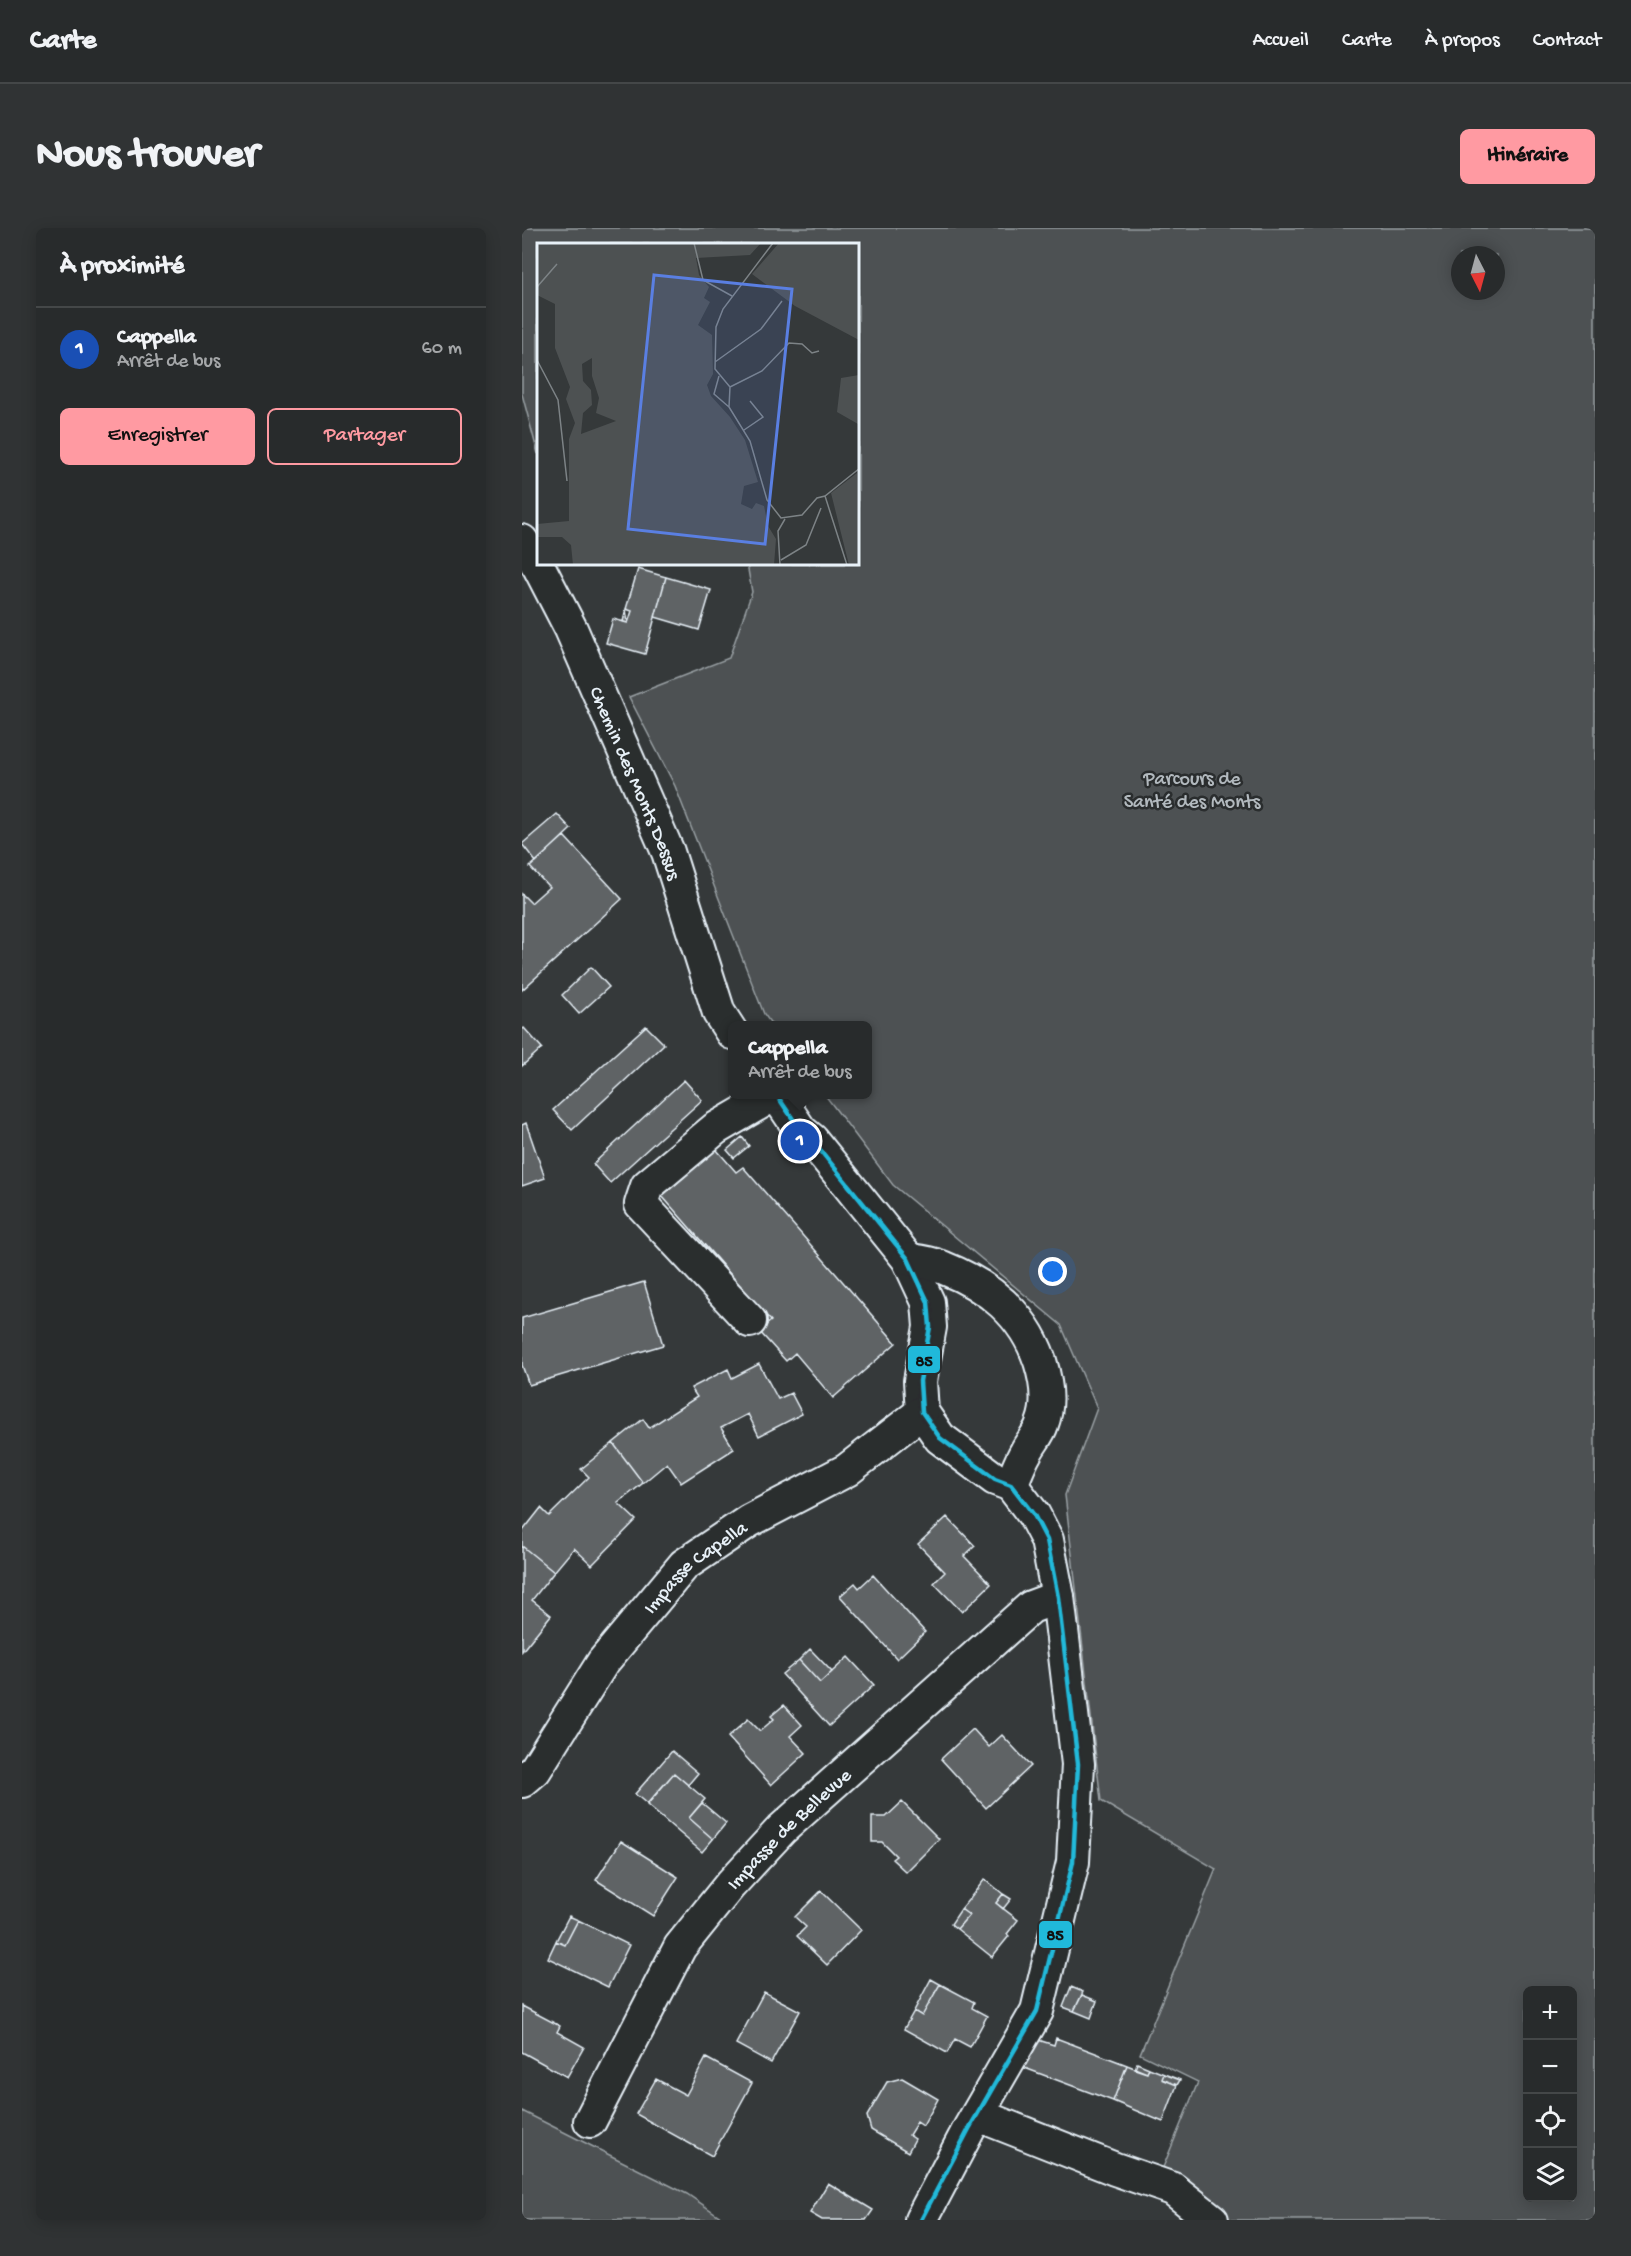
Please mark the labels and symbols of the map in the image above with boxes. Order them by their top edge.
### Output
inset map [537,243,860,566]
north arrow [1451,246,1505,300]
street label: Chemin des Monts Dessus [582,684,684,884]
park label: Parcours de Santé des Monts [1124,769,1261,815]
pin: 1 [780,1118,820,1164]
your location [1038,1257,1067,1286]
line badge: 85 [907,1345,941,1374]
text: 85 [915,1354,933,1373]
street label: Impasse Capella [640,1517,754,1620]
street label: Impasse de Bellevue [723,1764,858,1896]
line badge: 85 [1038,1920,1073,1949]
text: 85 [1046,1928,1064,1947]

